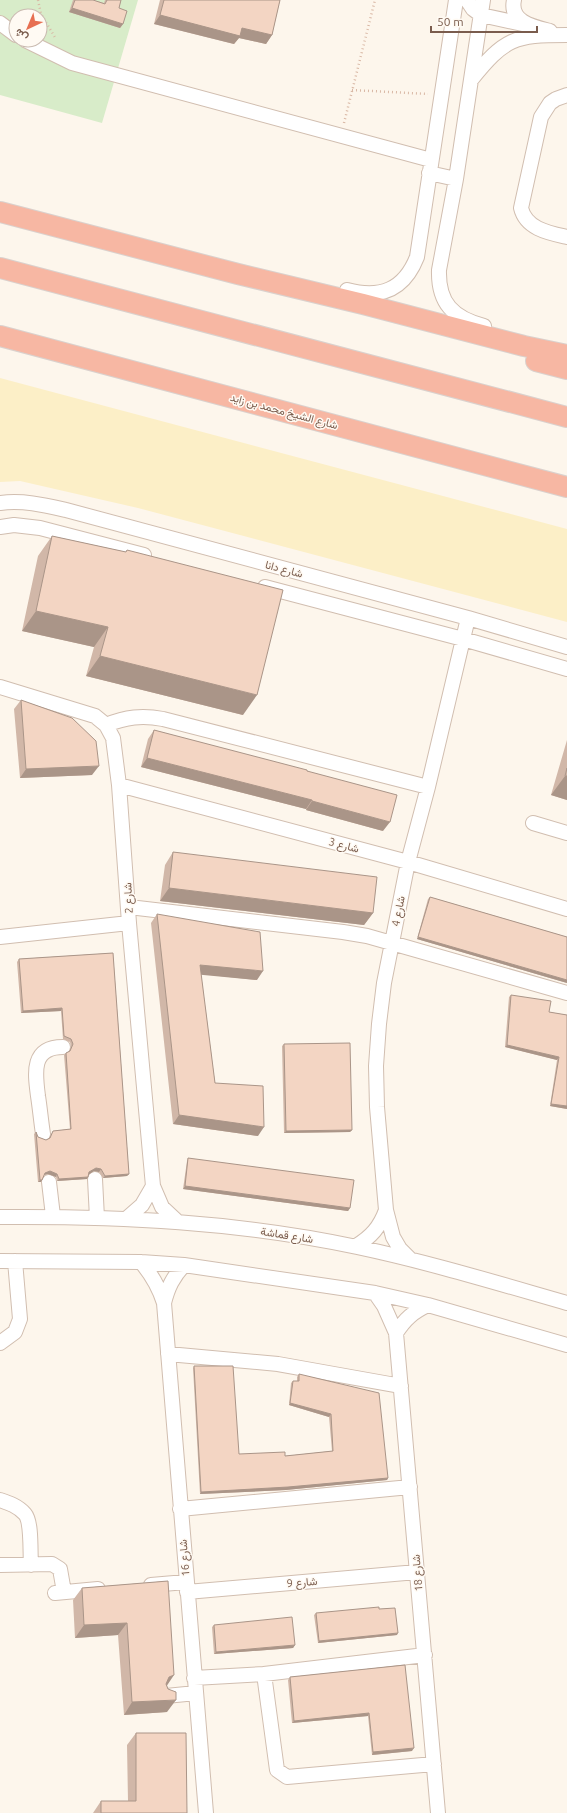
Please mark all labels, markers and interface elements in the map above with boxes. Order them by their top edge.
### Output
north arrow [8,8,48,48]
scale bar [431,8,537,34]
text: 50 m [437,15,464,28]
text: ش [12,26,31,44]
street label: شارع الشيخ محمد بن زايد [228,391,339,433]
street label: شارع دانا [263,558,304,582]
street label: شارع 3 [327,835,361,857]
street label: شارع 2 [121,882,137,914]
street label: شارع 4 [389,894,409,928]
street label: شارع قماشة [259,1225,315,1247]
street label: شارع 16 [176,1539,194,1577]
street label: شارع 18 [409,1554,427,1592]
street label: شارع 9 [286,1575,318,1591]

